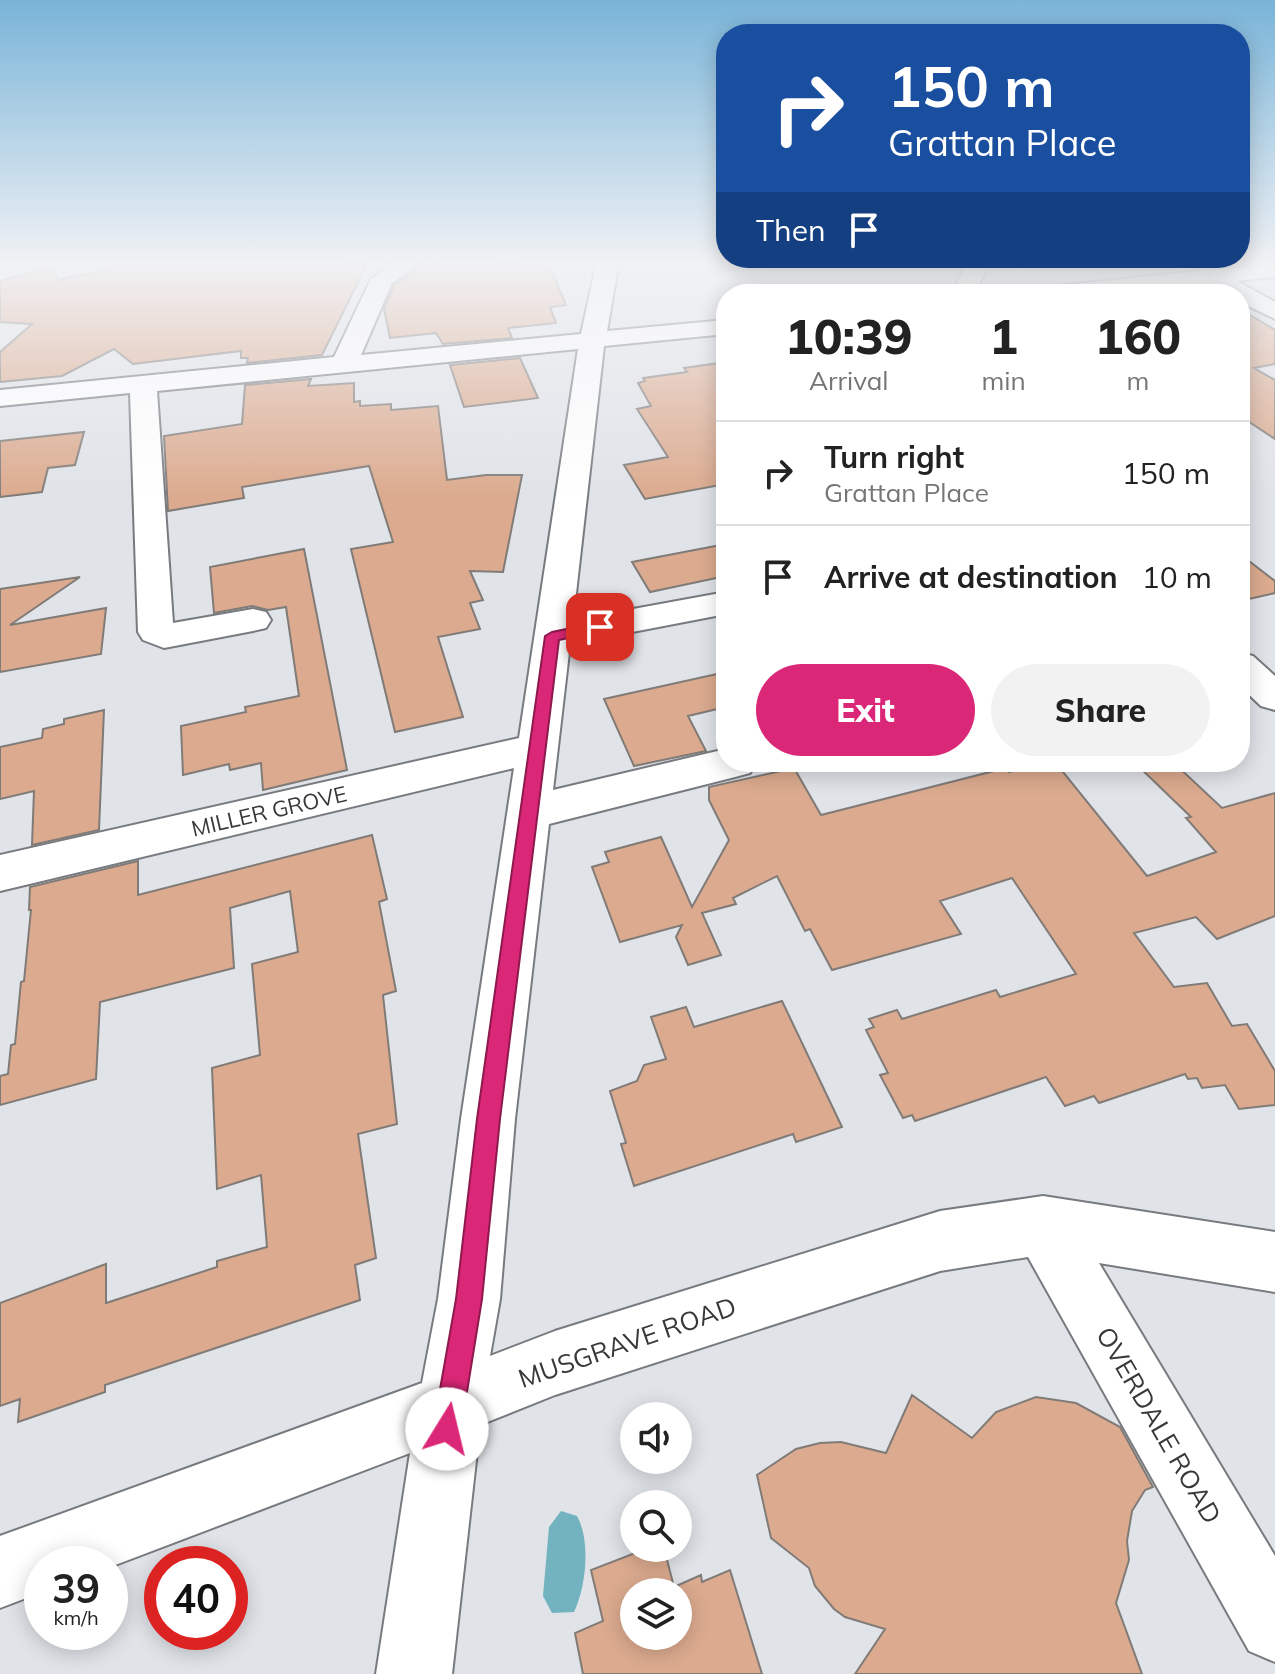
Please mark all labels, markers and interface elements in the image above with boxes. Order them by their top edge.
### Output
text: 150 m [888,51,1055,121]
icon: right [756,56,860,160]
text: Grattan Place [888,120,1116,165]
icon: arrive [842,208,886,252]
text: Then [756,211,826,249]
text: 10:39 [785,306,913,366]
text: 1 [989,306,1018,366]
text: 160 [1095,306,1181,366]
text: Arrival [809,364,889,397]
text: min [982,364,1026,397]
text: m [1126,364,1149,397]
text: Turn right [824,438,964,476]
icon: right [756,451,800,495]
text: 150 m [1122,454,1210,492]
text: Grattan Place [824,476,989,509]
icon: arrive [756,555,800,599]
text: Arrive at destination [824,558,1118,596]
text: 10 m [1142,558,1212,596]
pin [566,593,634,661]
icon: arrive [578,605,622,649]
button: Exit [756,664,975,756]
button: Share [991,664,1210,756]
street label: MILLER GROVE [189,780,349,842]
street label: MUSGRAVE ROAD [514,1289,740,1395]
street label: OVERDALE ROAD [1089,1321,1229,1529]
position arrow [405,1387,489,1471]
map controls [620,1402,692,1650]
button: sound [620,1402,692,1474]
button: search [620,1490,692,1562]
speed limit sign: 40 [144,1546,248,1650]
text: 39 [52,1563,100,1613]
button: layers [620,1578,692,1650]
text: km/h [53,1605,99,1630]

